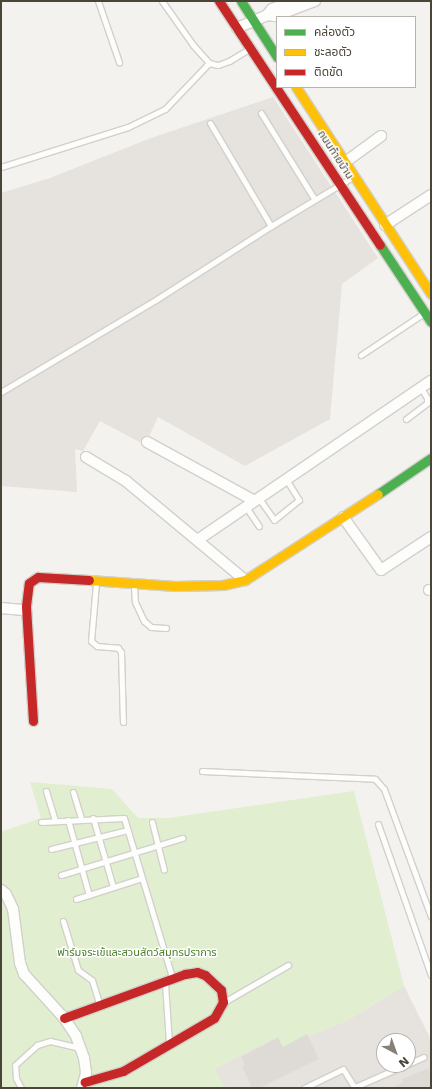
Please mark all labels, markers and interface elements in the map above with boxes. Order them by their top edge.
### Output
legend [276,16,416,88]
text: คล่องตัว [314,25,355,39]
text: ชะลอตัว [314,45,352,59]
text: ติดขัด [314,65,343,79]
street label: ถนนท้ายบ้าน [314,128,356,182]
park label: ฟาร์มจระเข้และสวนสัตว์สมุทรปราการ [57,946,217,960]
north arrow [376,1033,416,1073]
text: N [396,1054,411,1070]

